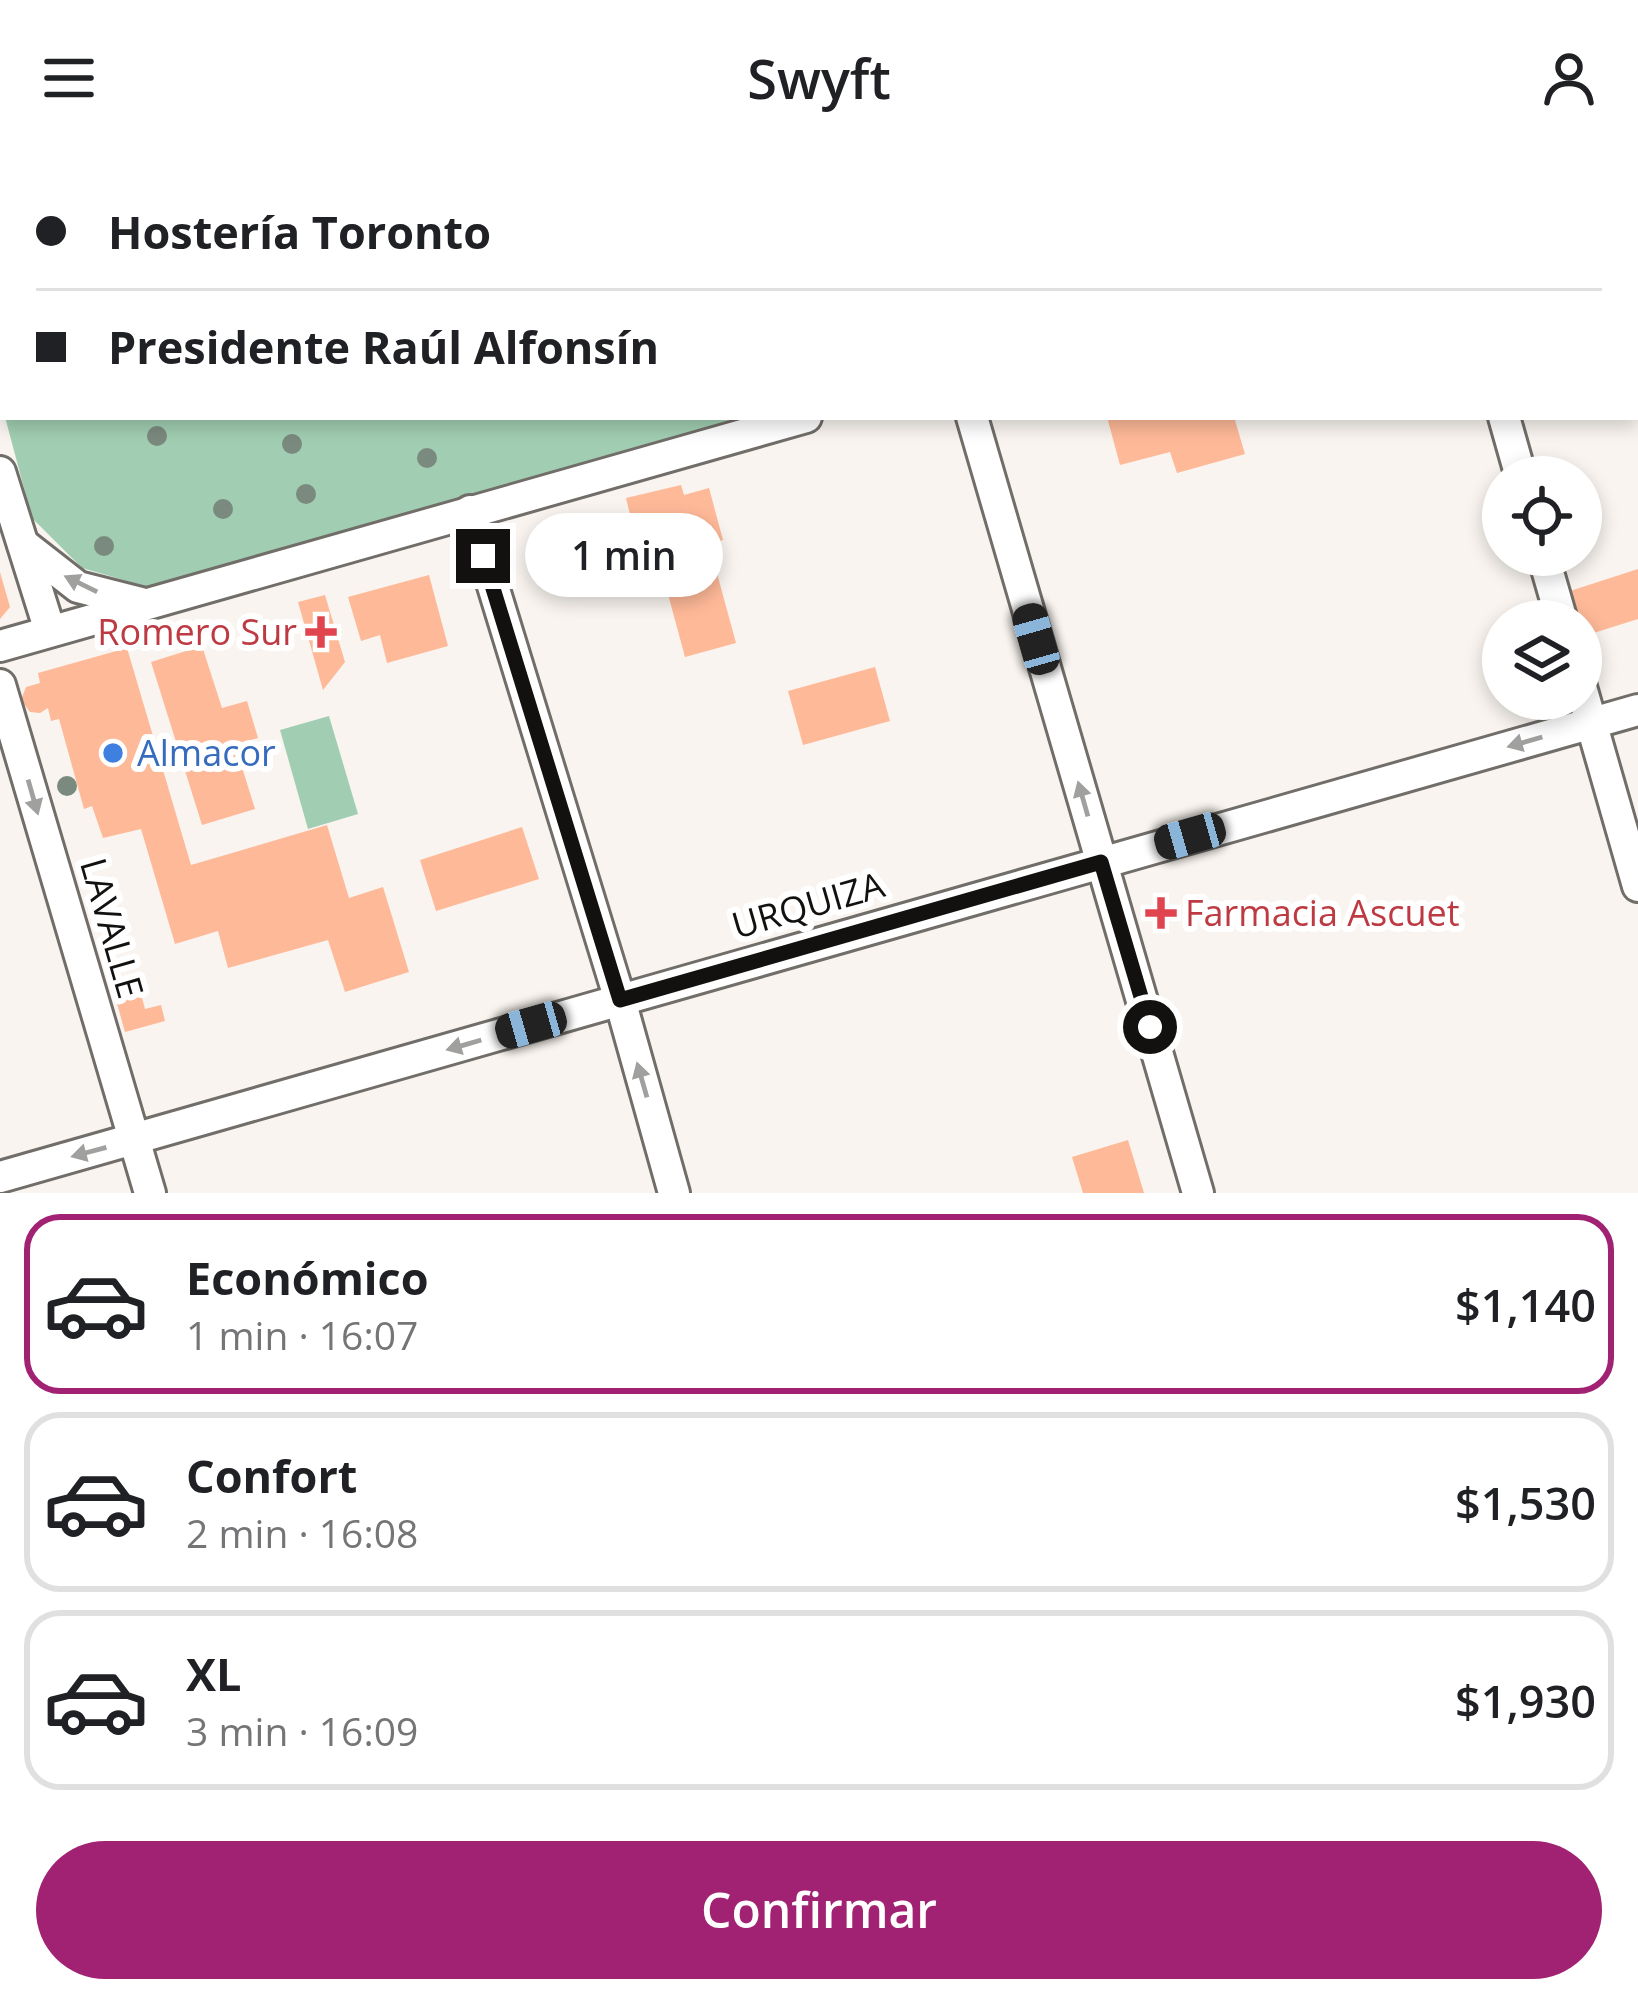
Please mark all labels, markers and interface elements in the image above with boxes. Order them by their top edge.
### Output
text: Swyft [747,41,891,115]
icon: menu [36,45,102,111]
icon: person [1536,45,1602,111]
text: Hostería Toronto [108,201,491,262]
text: Presidente Raúl Alfonsín [108,316,659,377]
map controls [1482,456,1602,720]
button: locate [1482,456,1602,576]
callout: 1 min [525,514,723,598]
text: 1 min [571,528,677,581]
route end [456,529,510,583]
one-way arrow [63,574,98,594]
car [1009,599,1063,679]
button: layers [1482,600,1602,720]
place label: Romero Sur [97,607,297,656]
marker: Romero Sur [308,619,334,645]
place label: Almacor [137,728,276,777]
one-way arrow [1507,733,1544,752]
marker: Almacor [100,740,126,766]
one-way arrow [25,779,43,816]
one-way arrow [1073,780,1091,816]
car [1150,809,1230,863]
street label: LAVALLE [69,852,156,1004]
street label: URQUIZA [726,859,890,950]
place label: Farmacia Ascuet [1185,888,1460,937]
marker: Farmacia Ascuet [1148,900,1174,926]
car [491,998,571,1052]
route start [1123,1000,1177,1054]
one-way arrow [445,1037,482,1055]
one-way arrow [632,1062,651,1099]
one-way arrow [70,1144,107,1163]
text: Económico [186,1247,429,1308]
icon: car [42,1250,150,1358]
text: $1,140 [1455,1274,1596,1335]
text: 1 min · 16:07 [186,1308,418,1361]
text: Confort [186,1445,357,1506]
icon: car [42,1448,150,1556]
text: $1,530 [1455,1472,1596,1533]
text: 2 min · 16:08 [186,1506,418,1559]
text: XL [186,1643,241,1704]
icon: car [42,1646,150,1754]
text: $1,930 [1455,1670,1596,1731]
text: 3 min · 16:09 [186,1704,418,1757]
button: Confirmar [36,1841,1602,1979]

